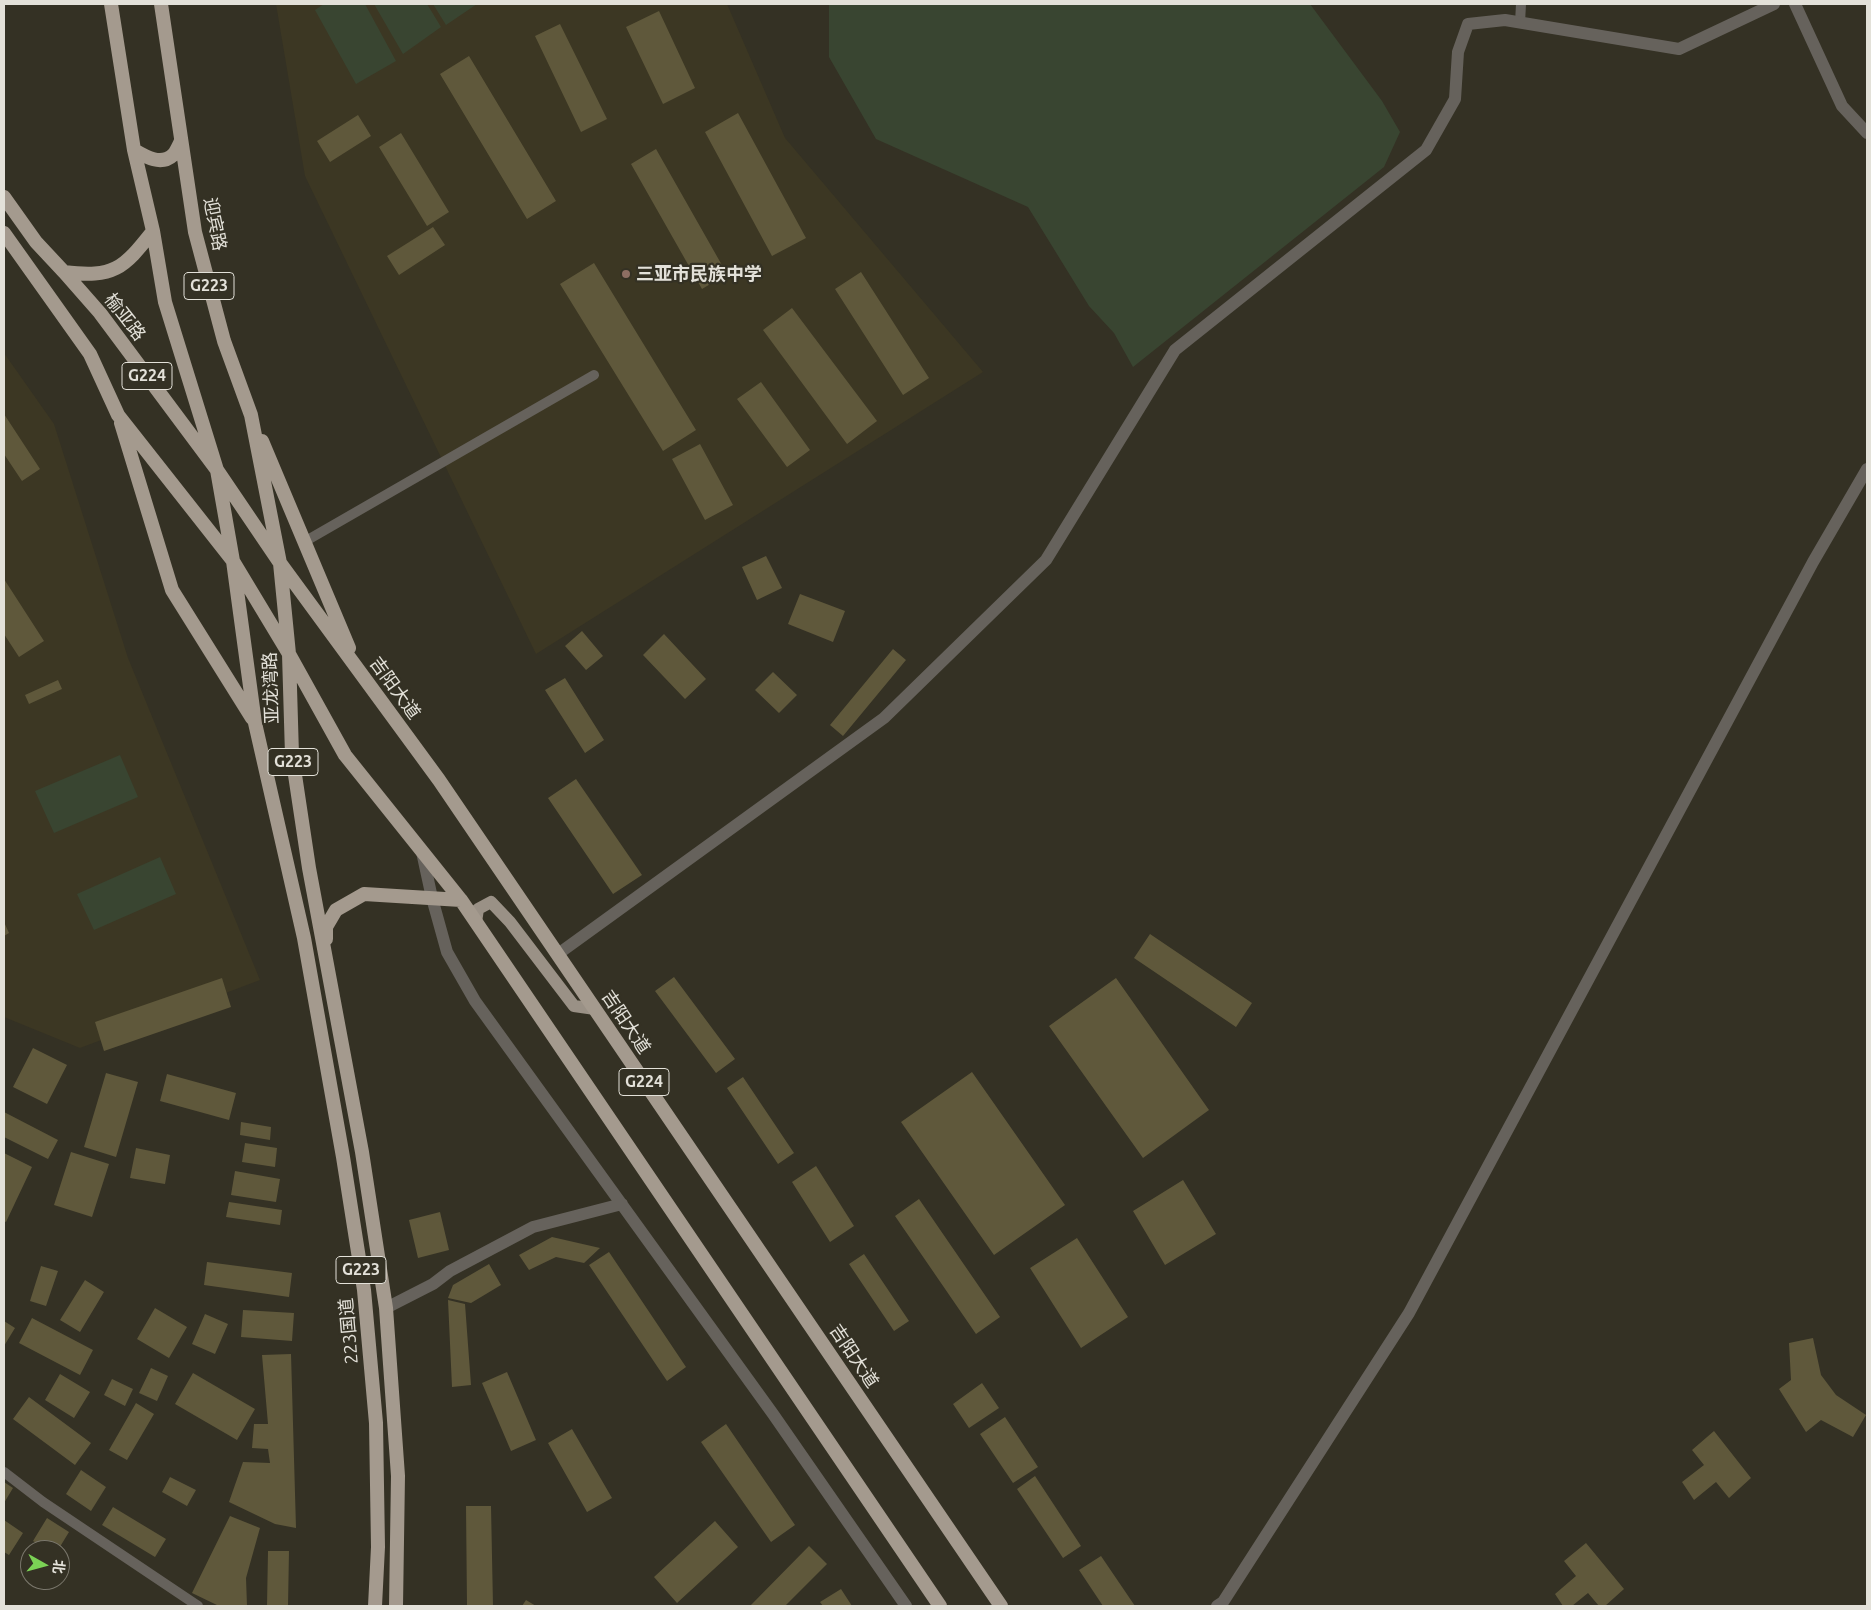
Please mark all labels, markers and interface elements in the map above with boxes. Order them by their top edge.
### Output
street label: 迎宾路 [199,195,231,253]
place label: 三亚市民族中学 [636,263,762,285]
marker: 三亚市民族中学 [620,268,632,280]
road number: G223 [184,272,234,300]
street label: 榆亚路 [100,289,150,345]
road number: G224 [122,362,172,390]
street label: 亚龙湾路 [259,652,283,724]
street label: 吉阳大道 [365,653,425,723]
road number: G223 [268,749,318,776]
street label: 吉阳大道 [597,986,655,1058]
road number: G224 [619,1068,669,1096]
road number: G223 [336,1256,386,1284]
street label: 223国道 [335,1297,363,1365]
street label: 吉阳大道 [825,1320,883,1392]
north arrow [20,1540,70,1590]
text: 北 [50,1559,68,1575]

